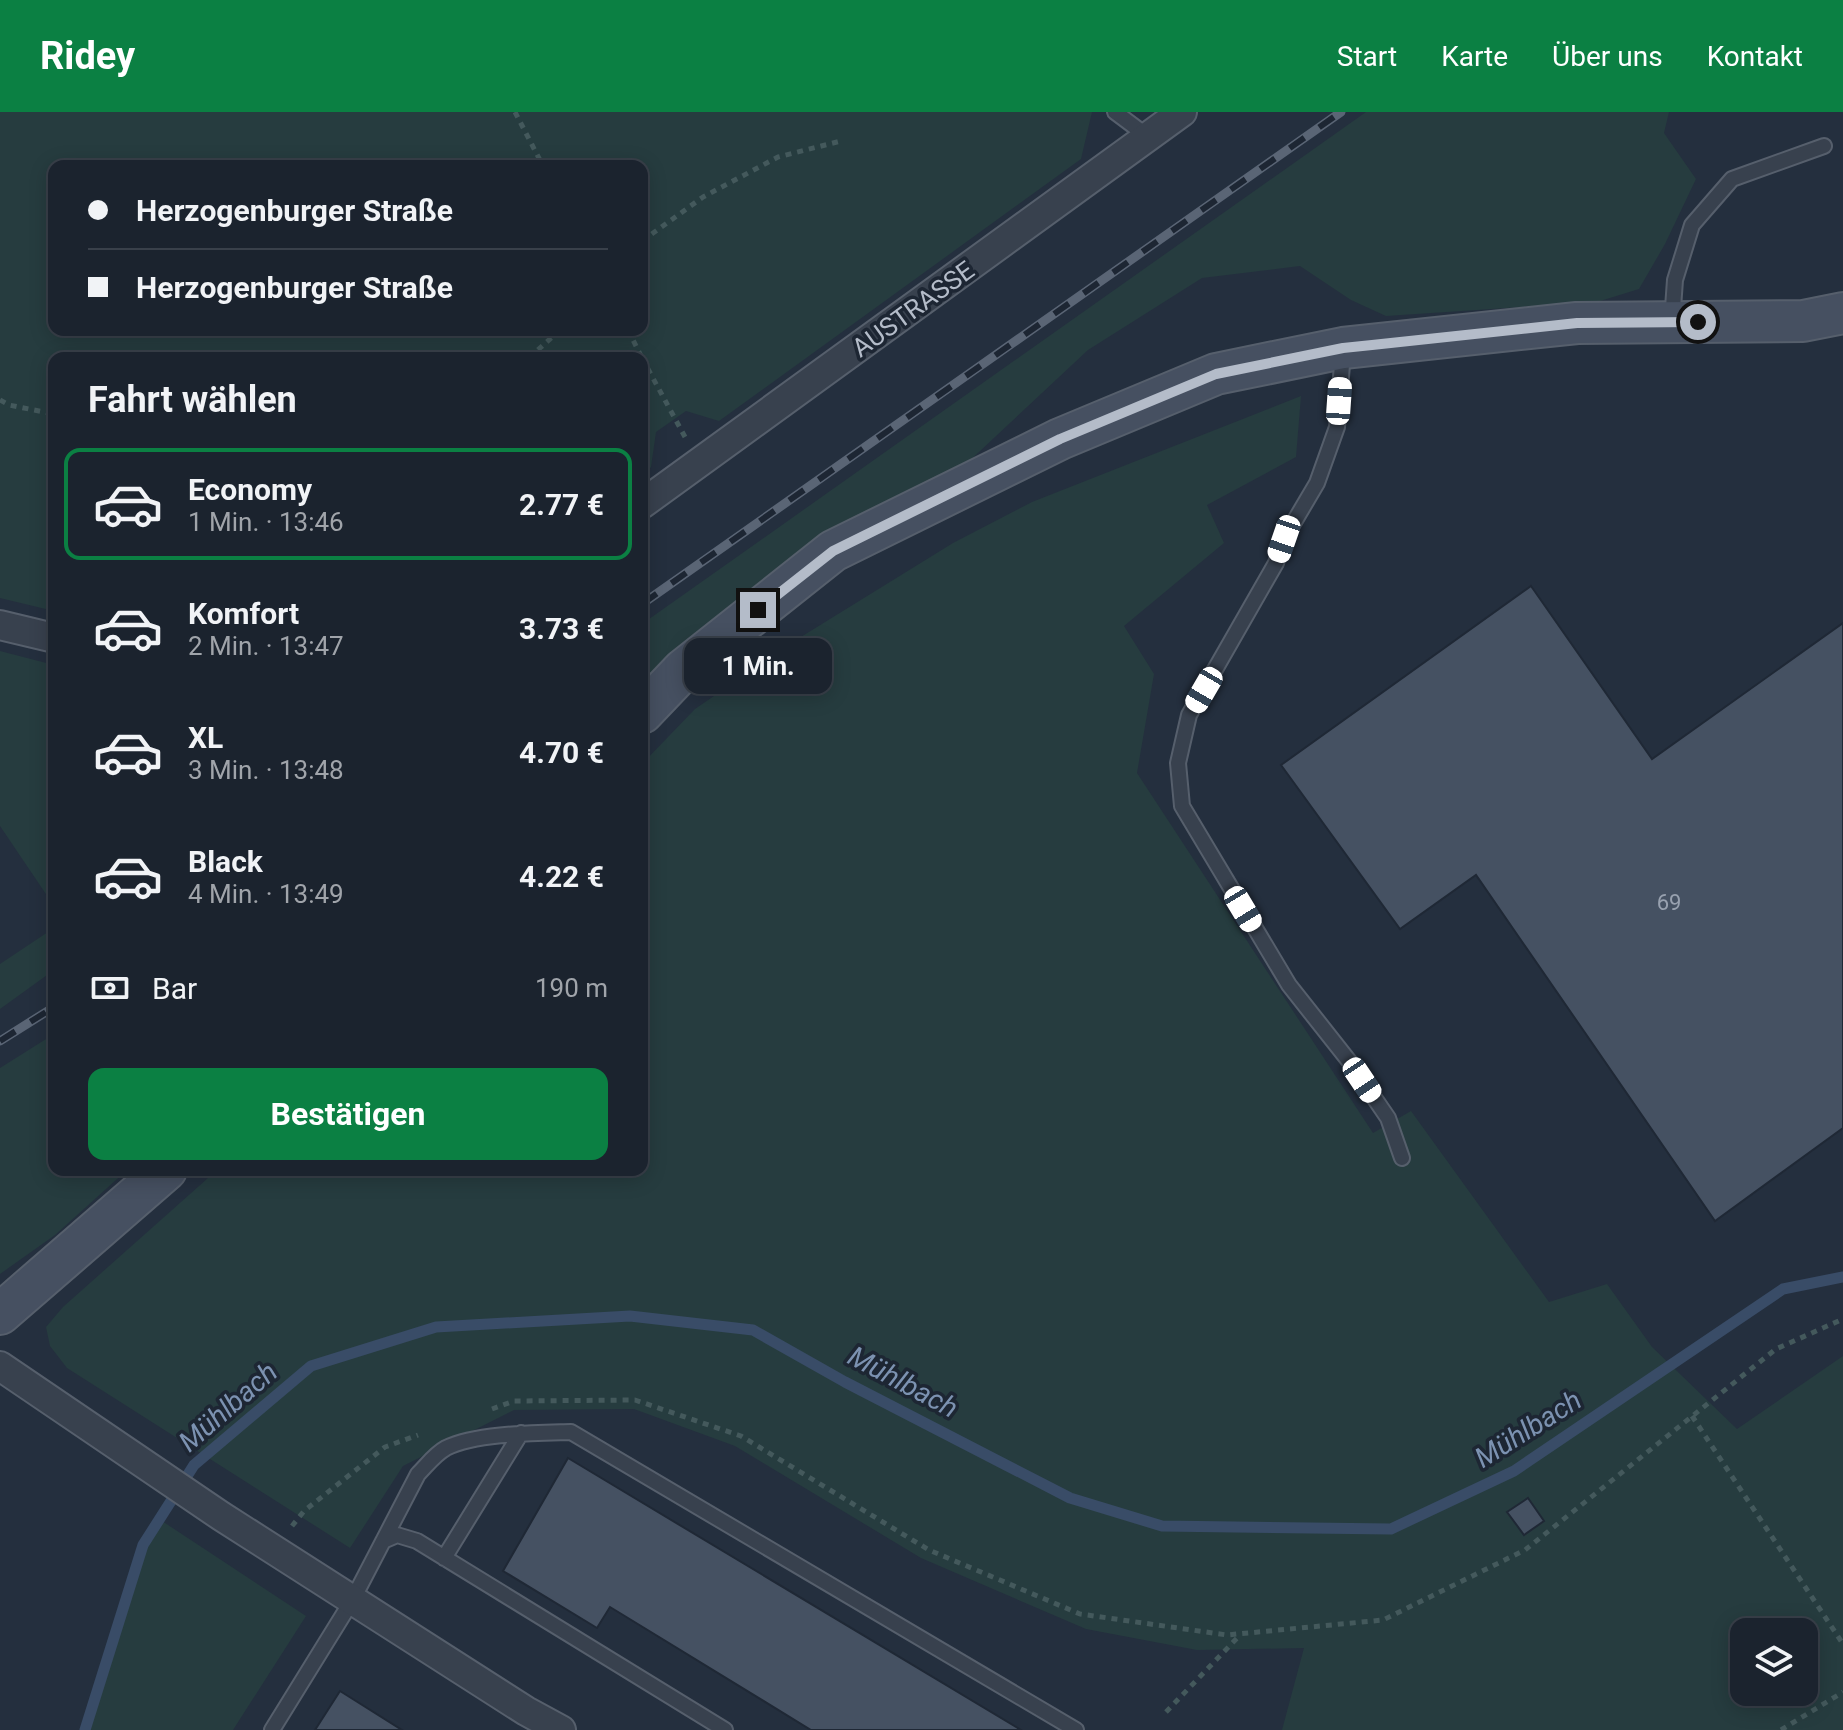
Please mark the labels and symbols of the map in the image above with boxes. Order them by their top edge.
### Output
street label: AUSTRASSE [846,255,980,363]
route start [1680,304,1716,340]
car [1325,376,1353,426]
car [1265,512,1303,566]
route end [740,592,776,628]
callout: 1 Min. [684,638,832,694]
car [1182,663,1226,717]
car [1220,882,1266,936]
house number: 69 [1657,890,1681,915]
car [1339,1053,1385,1107]
water label: Mühlbach [843,1339,963,1425]
water label: Mühlbach [172,1355,284,1459]
water label: Mühlbach [1469,1383,1587,1475]

